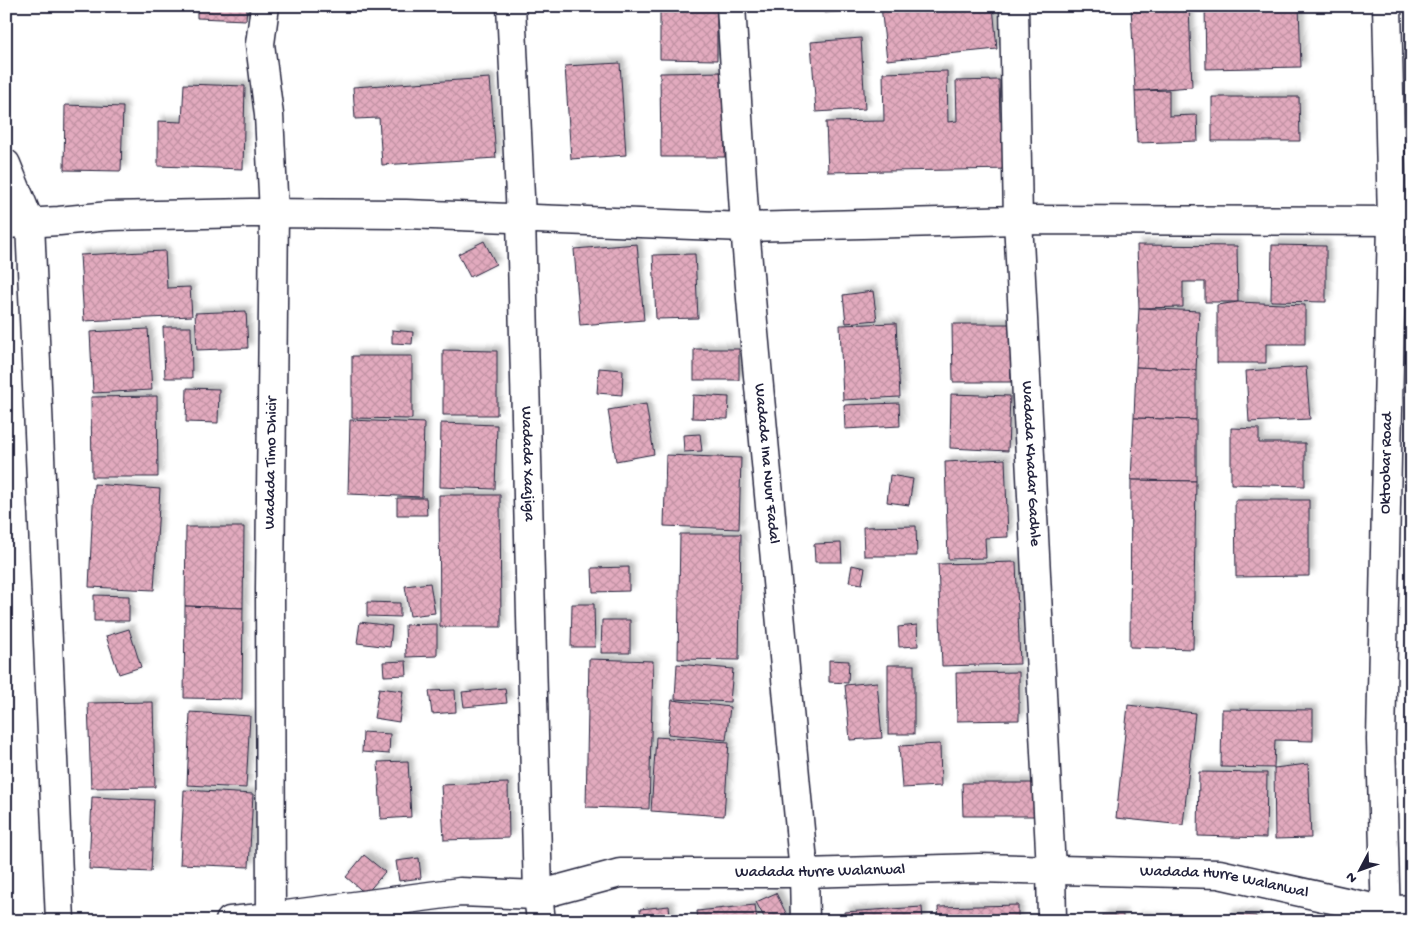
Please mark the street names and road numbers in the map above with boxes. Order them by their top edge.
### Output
street label: Wadada Khadar Gadhle [1017,380,1044,548]
street label: Wadada Ina Nuur Fadal [749,383,783,545]
street label: Wadada Timo Dhicir [261,395,283,530]
street label: Wadada Xaajiga [516,406,538,523]
street label: Oktoobar Road [1376,410,1397,514]
street label: Wadada Hurre Walanwal [735,861,906,883]
street label: Wadada Hurre Walanwal [1140,863,1310,903]

